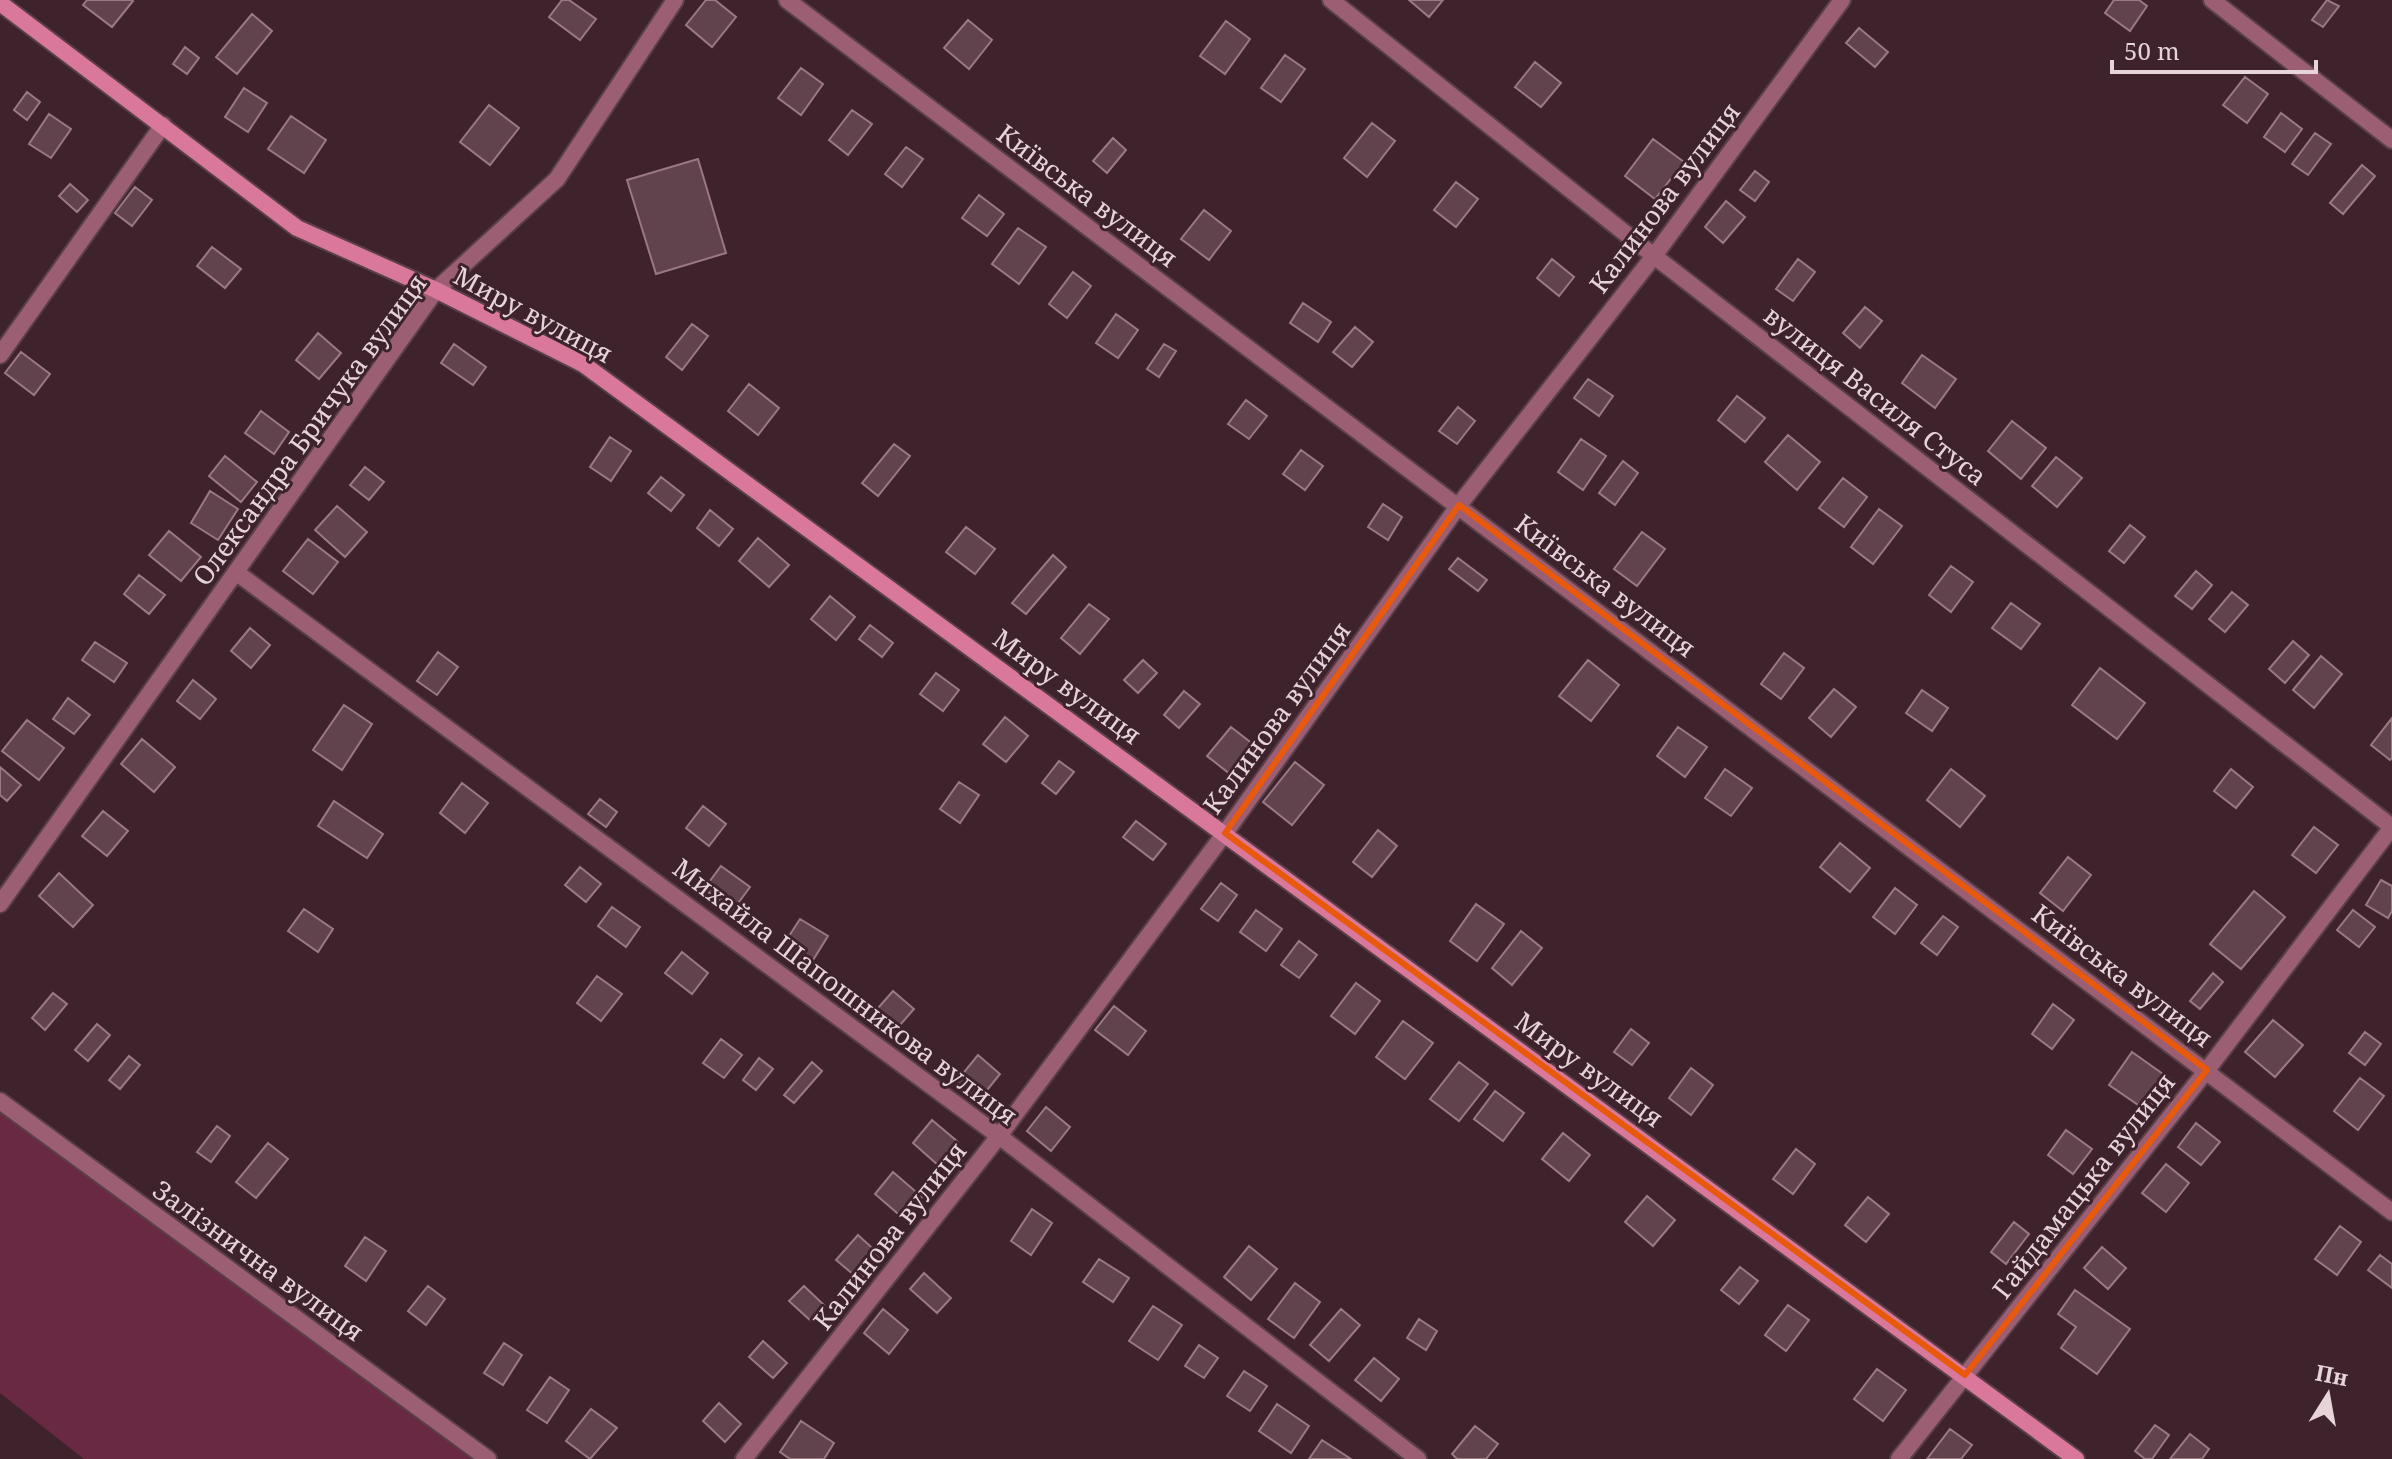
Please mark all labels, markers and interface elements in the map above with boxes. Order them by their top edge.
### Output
scale bar [2112,24,2316,74]
text: 50 m [2124,34,2180,67]
street label: Калинова вулиця [1581,95,1748,300]
street label: Київська вулиця [990,115,1185,275]
street label: Миру вулиця [448,257,619,371]
street label: Олександра Бричука вулиця [184,266,435,593]
street label: вулиця Василя Стуса [1757,297,1994,494]
street label: Київська вулиця [1508,505,1703,665]
street label: Калинова вулиця [1194,614,1358,821]
street label: Миру вулиця [986,620,1149,752]
street label: Михайла Шапошникова вулиця [666,850,1025,1133]
street label: Київська вулиця [2025,895,2220,1055]
street label: Миру вулиця [1508,1003,1671,1135]
street label: Гайдамацька вулиця [1984,1065,2183,1306]
street label: Калинова вулиця [804,1134,974,1337]
street label: Залізнична вулиця [146,1171,371,1349]
north arrow [2288,1355,2368,1435]
text: Пн [2313,1357,2351,1392]

